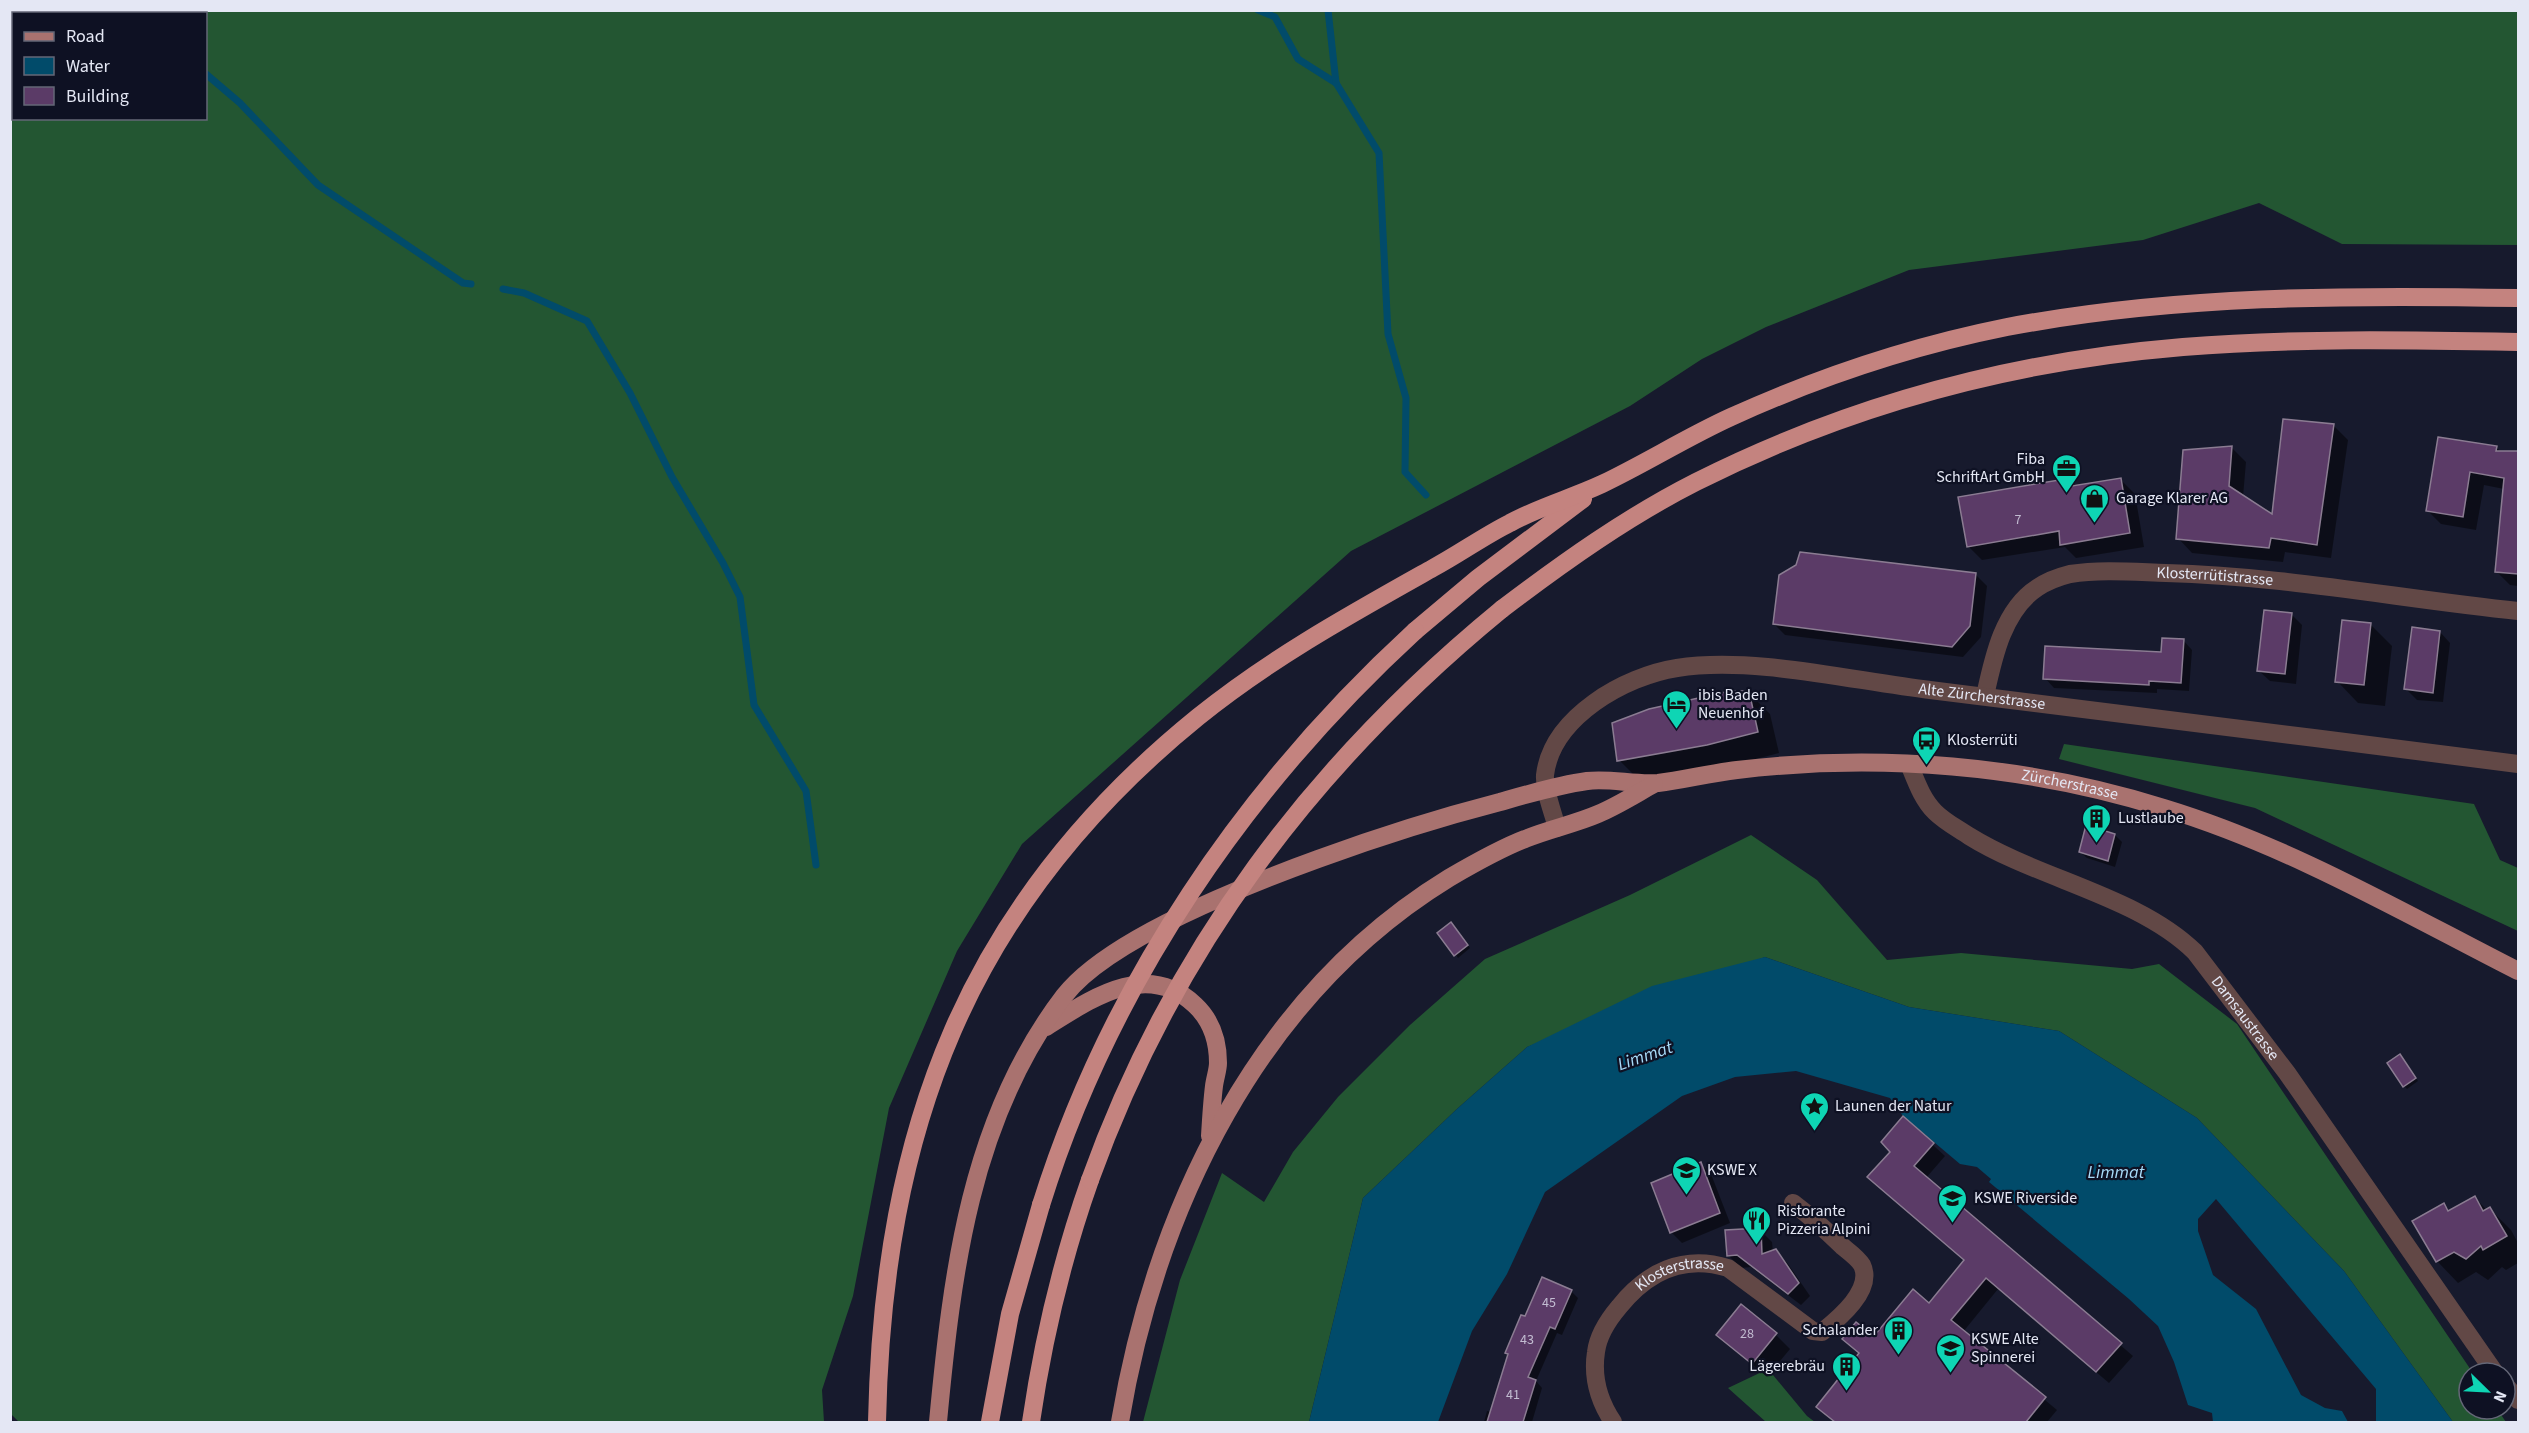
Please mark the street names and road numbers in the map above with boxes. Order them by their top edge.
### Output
street label: Klosterrütistrasse [2156,562,2274,591]
street label: Alte Zürcherstrasse [1917,678,2047,715]
street label: Zürcherstrasse [2020,764,2121,805]
street label: Damsaustrasse [2206,971,2285,1065]
street label: Klosterstrasse [1630,1252,1726,1296]

